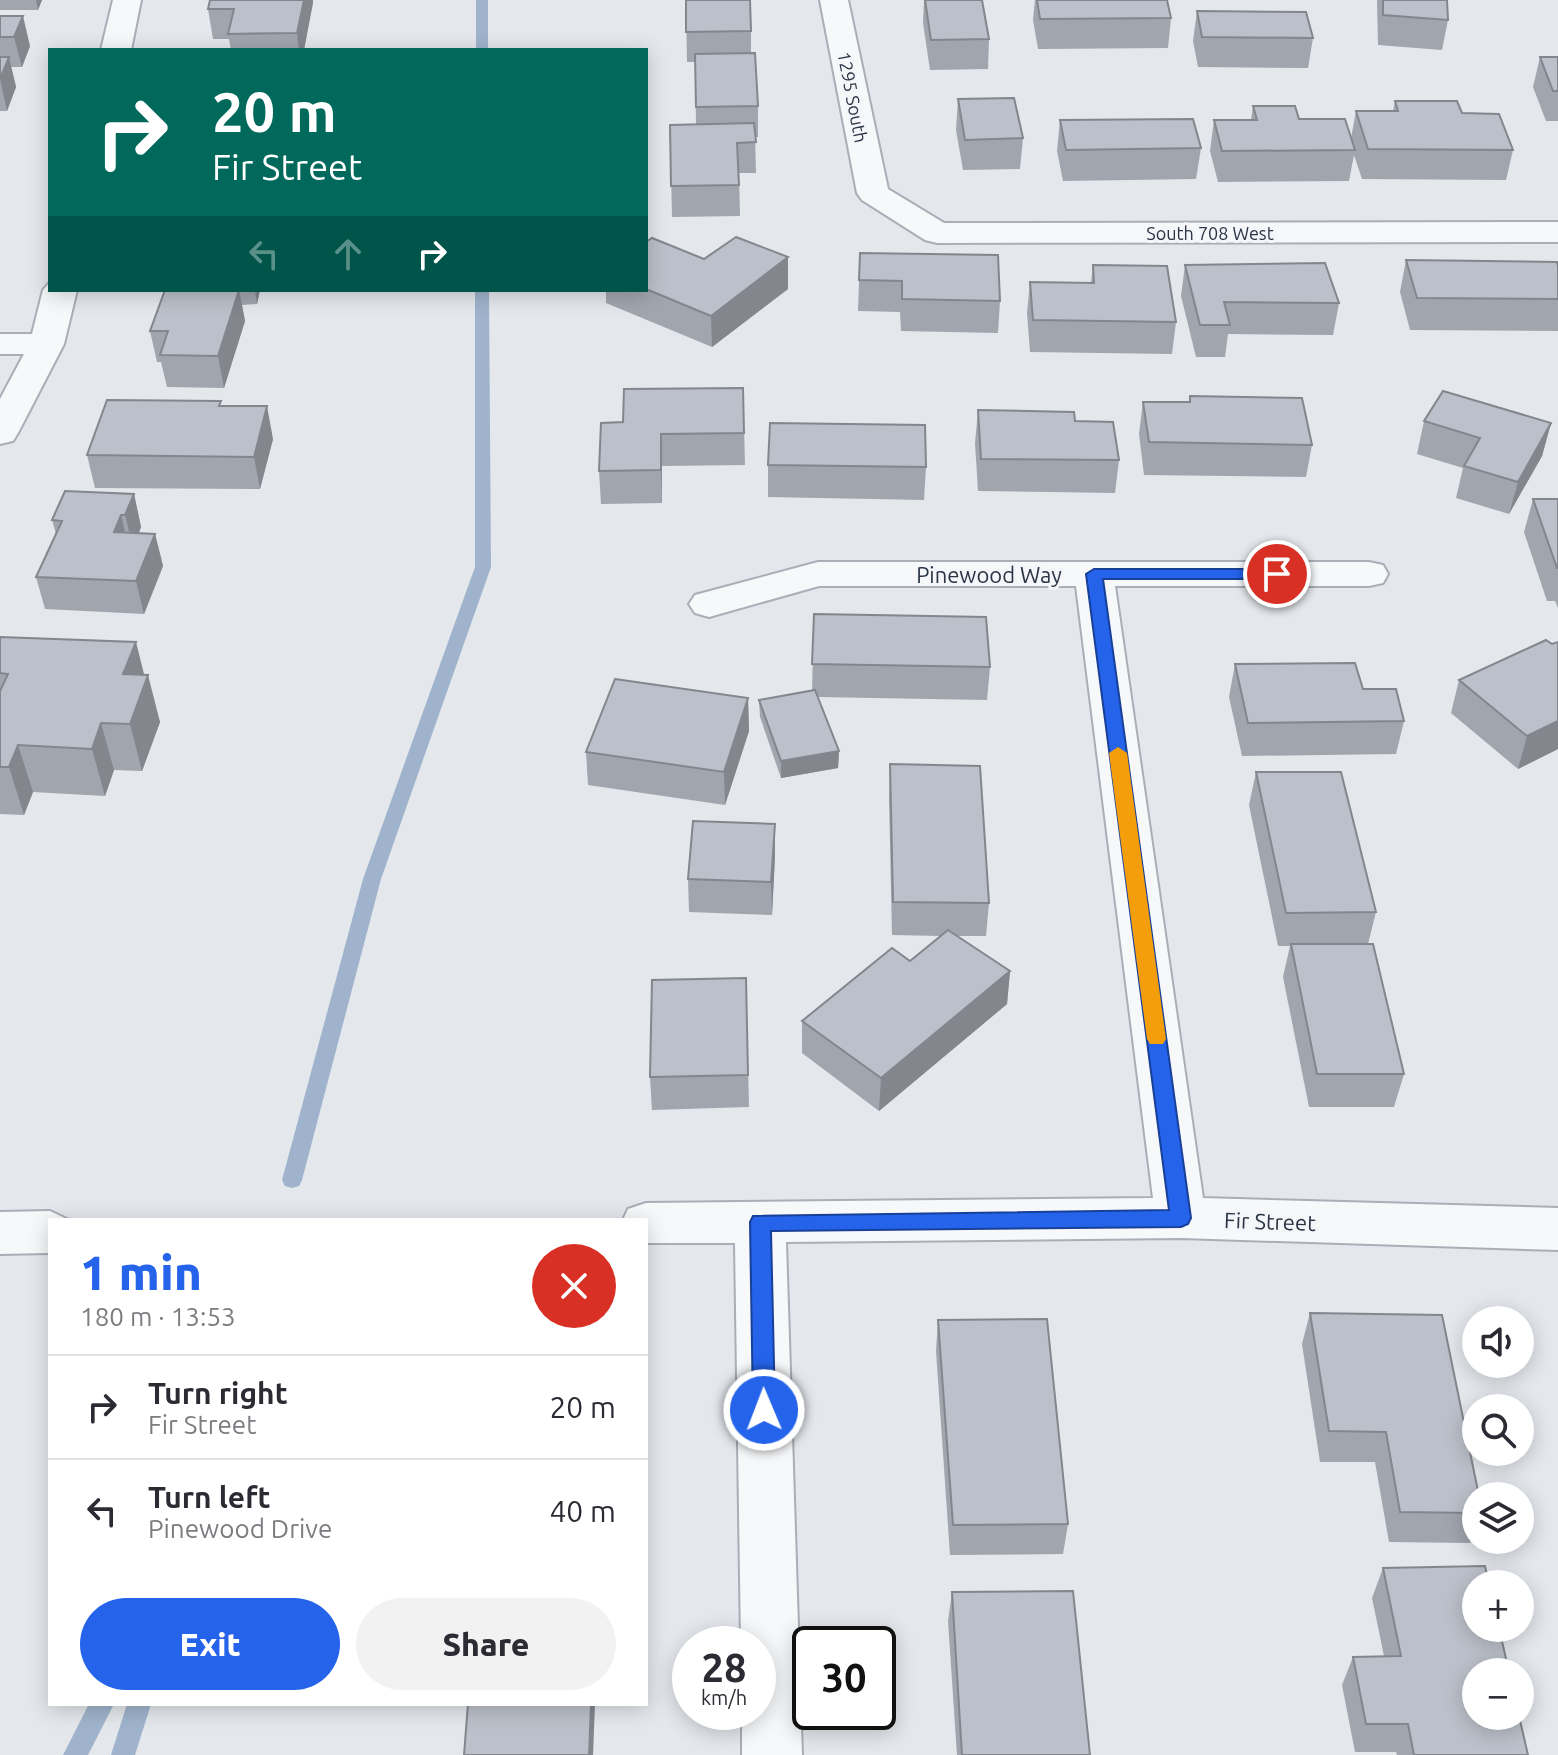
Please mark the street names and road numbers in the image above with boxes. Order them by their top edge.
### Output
street label: 1295 South [834,50,872,144]
street label: South 708 West [1146,223,1274,243]
street label: Pinewood Way [916,562,1062,587]
street label: Fir Street [1224,1207,1317,1235]

